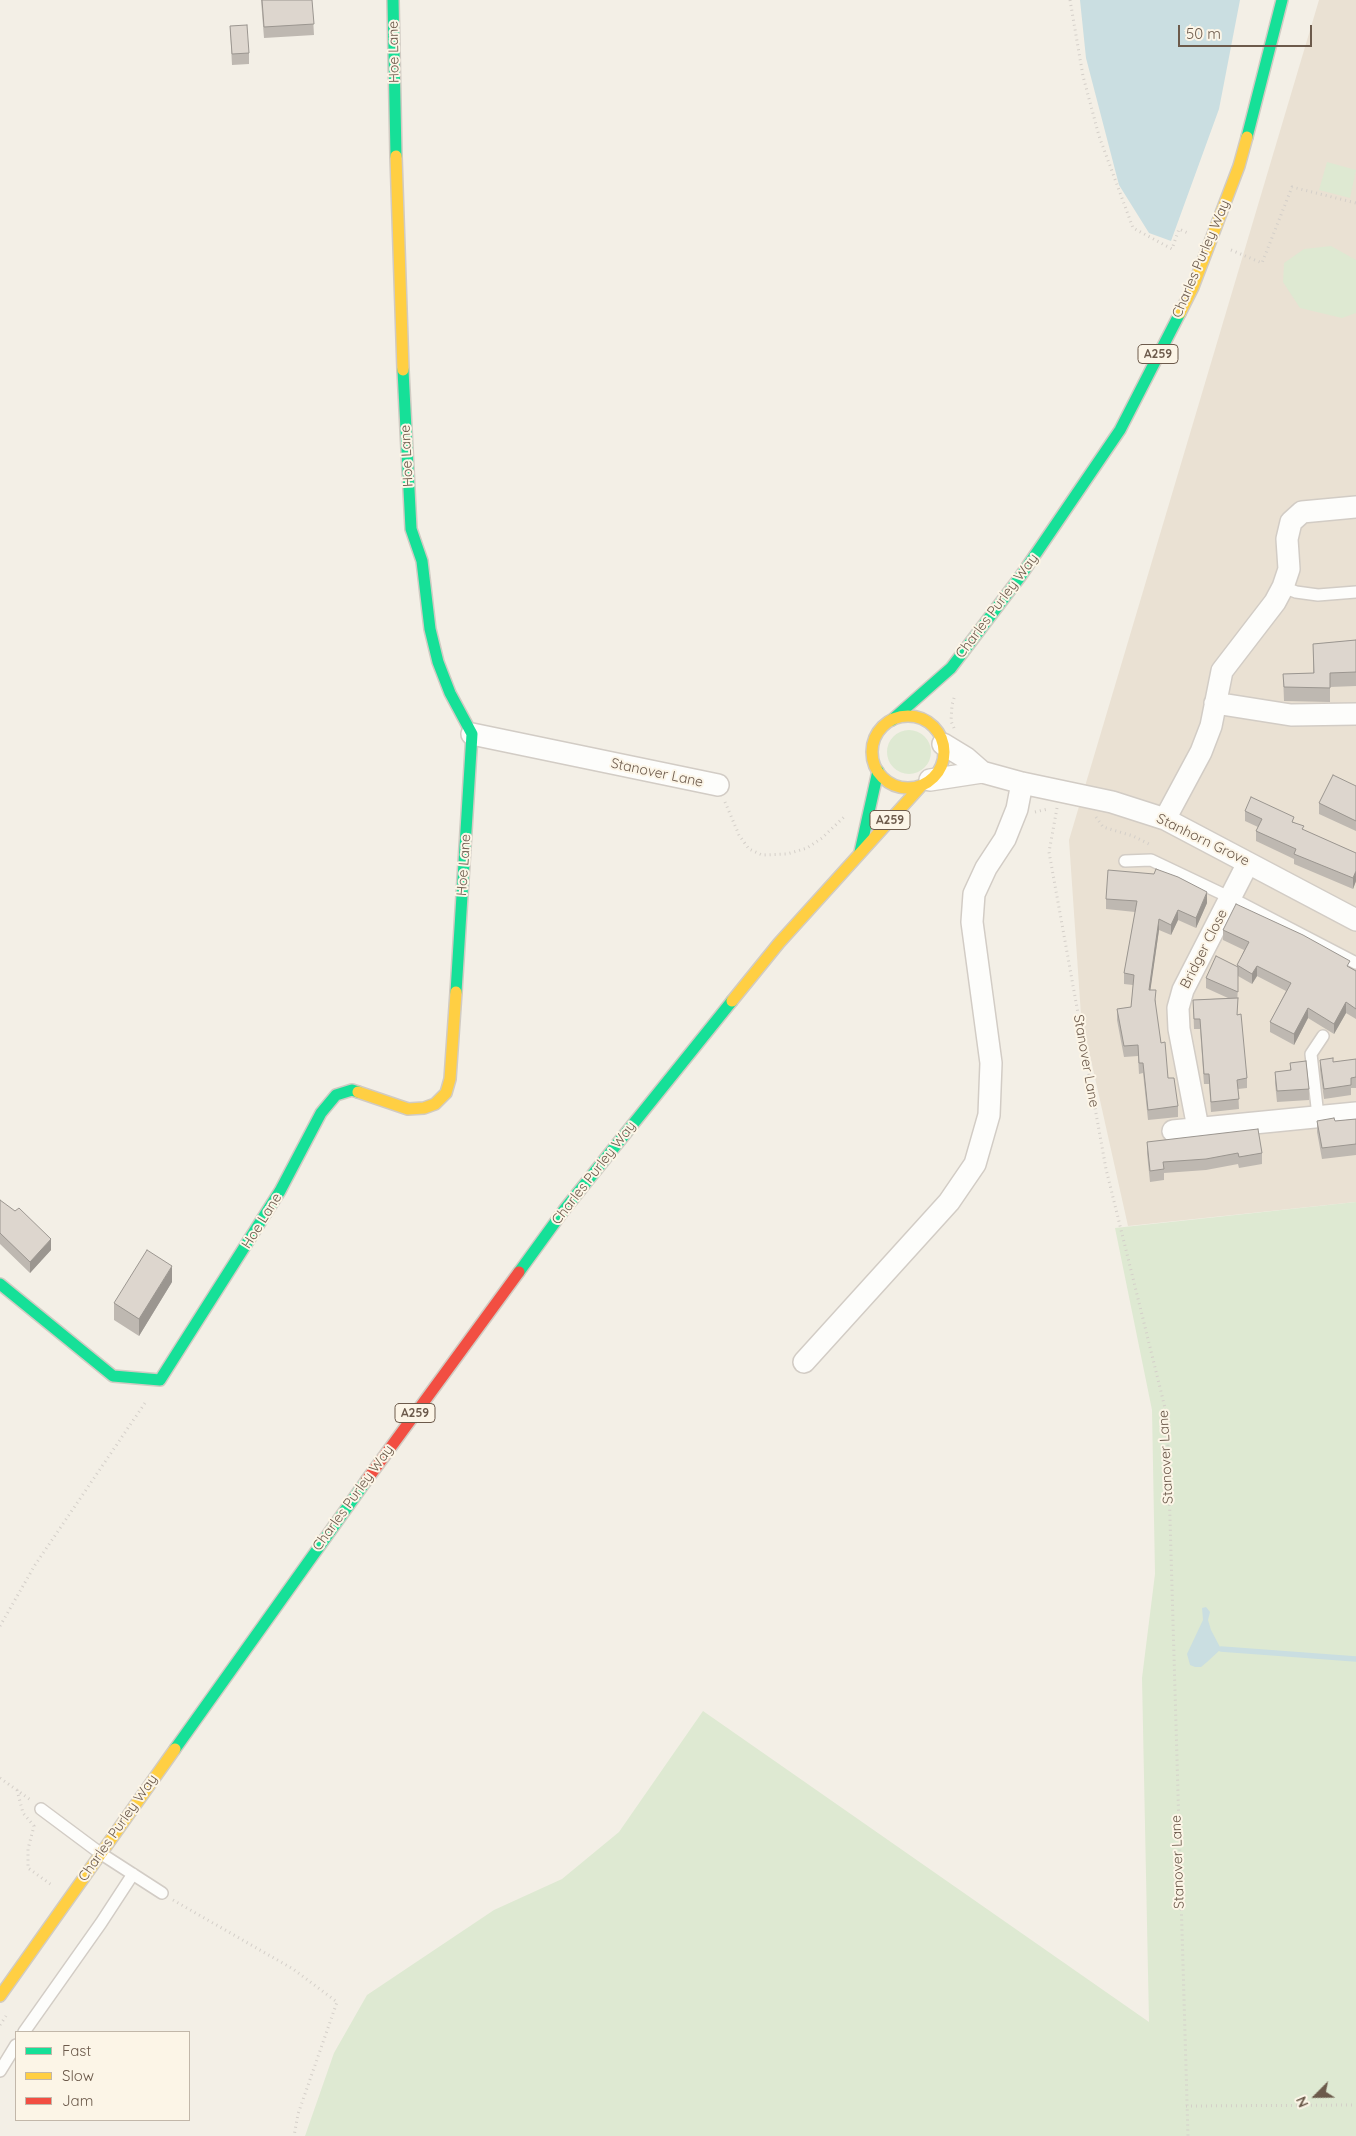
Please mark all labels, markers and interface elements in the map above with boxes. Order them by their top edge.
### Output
scale bar [1181,15,1315,47]
street label: Hoe Lane [385,21,403,83]
text: 50 m [1186,24,1221,43]
street label: Charles Purley Way [1169,197,1233,321]
road number: A259 [1138,344,1178,364]
street label: Hoe Lane [397,425,417,487]
street label: Charles Purley Way [952,550,1042,662]
street label: Stanover Lane [609,755,705,791]
road number: A259 [870,810,910,830]
street label: Stanhorn Grove [1154,810,1252,870]
street label: Hoe Lane [453,833,475,897]
street label: Bridger Close [1177,907,1231,991]
street label: Stanover Lane [1070,1013,1102,1109]
street label: Charles Purley Way [548,1118,640,1228]
street label: Hoe Lane [238,1190,286,1252]
road number: A259 [395,1404,435,1422]
street label: Stanover Lane [1155,1410,1177,1504]
street label: Charles Purley Way [309,1442,397,1554]
street label: Charles Purley Way [75,1771,161,1885]
street label: Stanover Lane [1168,1815,1188,1909]
legend [15,2031,190,2121]
text: Fast [62,2041,91,2060]
text: Slow [62,2066,94,2085]
north arrow [1291,2071,1341,2121]
text: Jam [62,2091,93,2110]
text: N [1292,2094,1312,2110]

